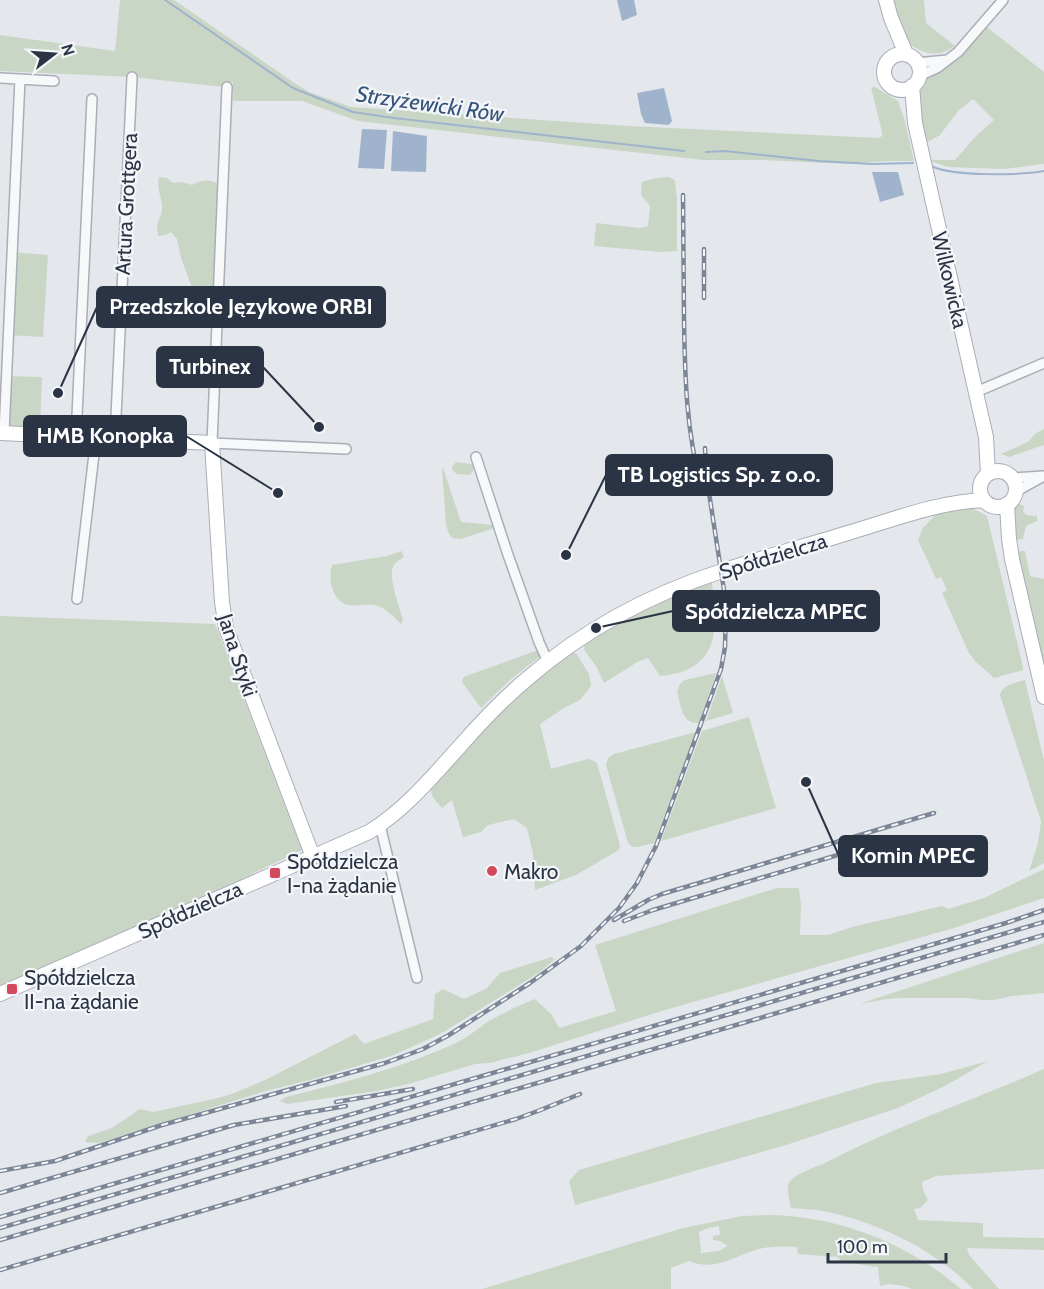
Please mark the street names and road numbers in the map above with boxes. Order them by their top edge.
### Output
street label: Artura Grottgera [110,132,142,276]
street label: Wilkowicka [927,229,973,331]
street label: Spółdzielcza [716,528,830,584]
street label: Jana Styki [213,610,263,699]
street label: Spółdzielcza [134,876,246,944]

